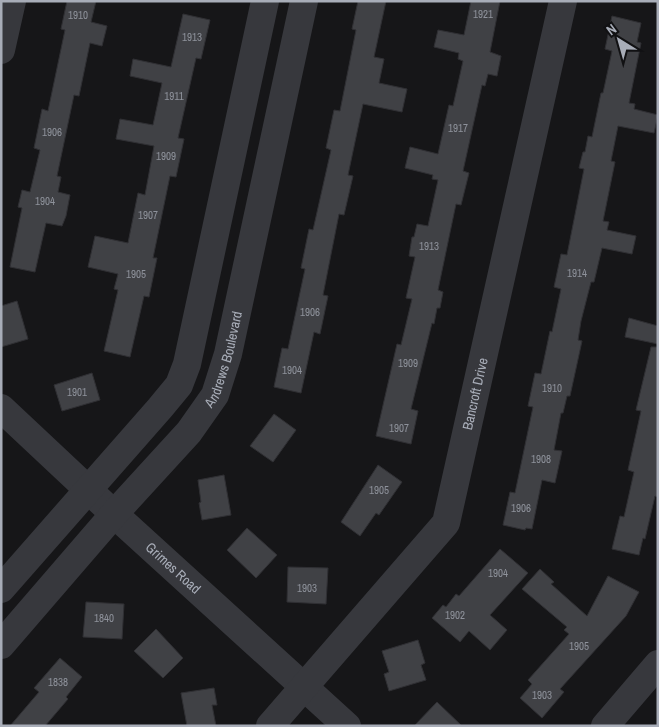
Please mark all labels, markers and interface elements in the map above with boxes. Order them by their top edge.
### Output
house number: 1921 [473,7,493,21]
house number: 1910 [68,8,88,22]
north arrow [594,15,644,65]
text: N [602,20,620,39]
house number: 1913 [182,30,202,44]
house number: 1911 [164,89,184,103]
house number: 1917 [448,121,468,135]
house number: 1906 [42,125,62,139]
house number: 1909 [156,149,176,163]
house number: 1904 [35,194,55,208]
house number: 1907 [138,208,158,222]
house number: 1913 [419,239,439,253]
house number: 1914 [567,266,587,280]
house number: 1905 [126,267,146,281]
house number: 1906 [300,305,320,319]
street label: Andrews Boulevard [199,310,246,412]
house number: 1909 [398,356,418,370]
street label: Bancroft Drive [458,356,492,432]
house number: 1904 [282,363,302,377]
house number: 1910 [542,381,562,395]
house number: 1901 [67,385,87,399]
house number: 1907 [389,421,409,435]
house number: 1908 [531,452,551,466]
house number: 1905 [369,483,389,497]
house number: 1906 [511,501,531,515]
street label: Grimes Road [142,538,205,598]
house number: 1904 [488,566,508,580]
house number: 1903 [297,581,317,595]
house number: 1902 [445,608,465,622]
house number: 1840 [94,611,114,625]
house number: 1905 [569,639,589,653]
house number: 1838 [48,675,68,689]
house number: 1903 [532,688,552,702]

